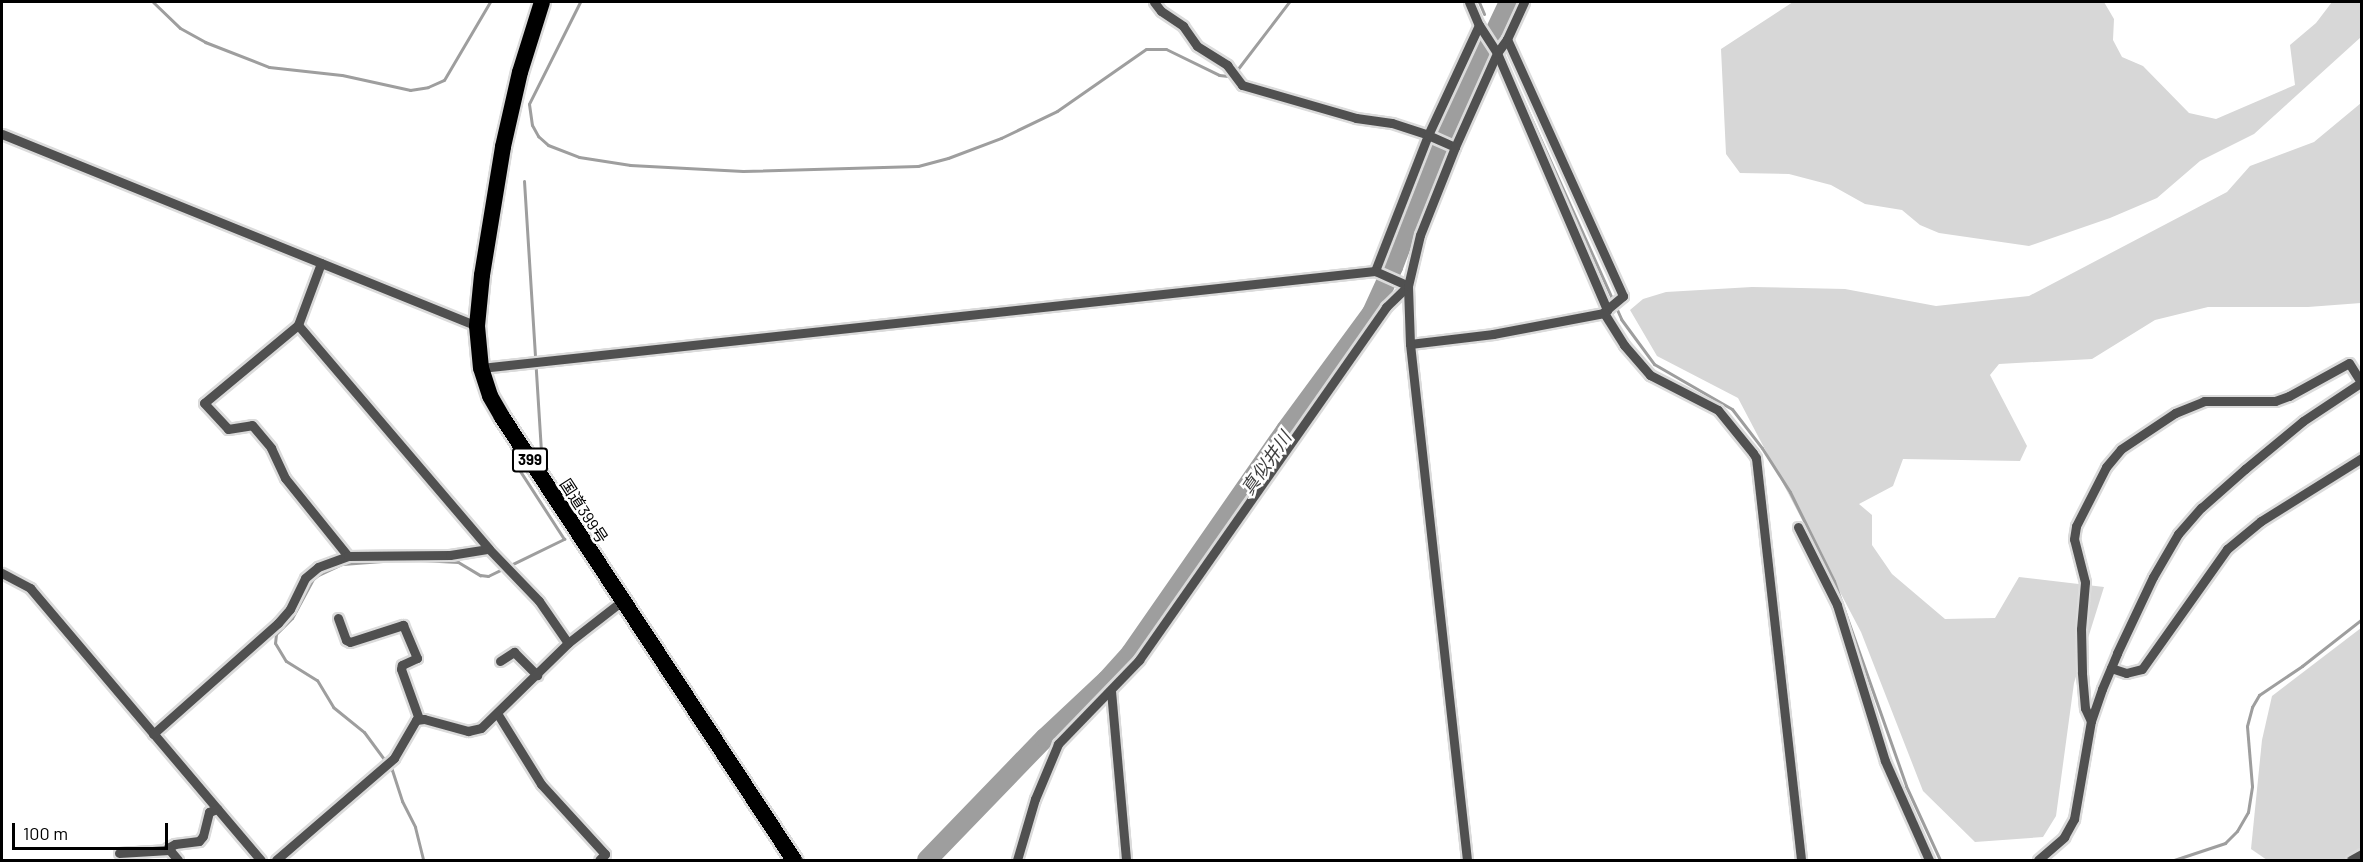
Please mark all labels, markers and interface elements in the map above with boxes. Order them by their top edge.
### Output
water label: 真似井川 [1237,427,1295,499]
road number: 399 [510,448,550,472]
street label: 国道399号 [556,475,612,547]
scale bar [15,811,171,849]
text: 100 m [23,822,68,844]

